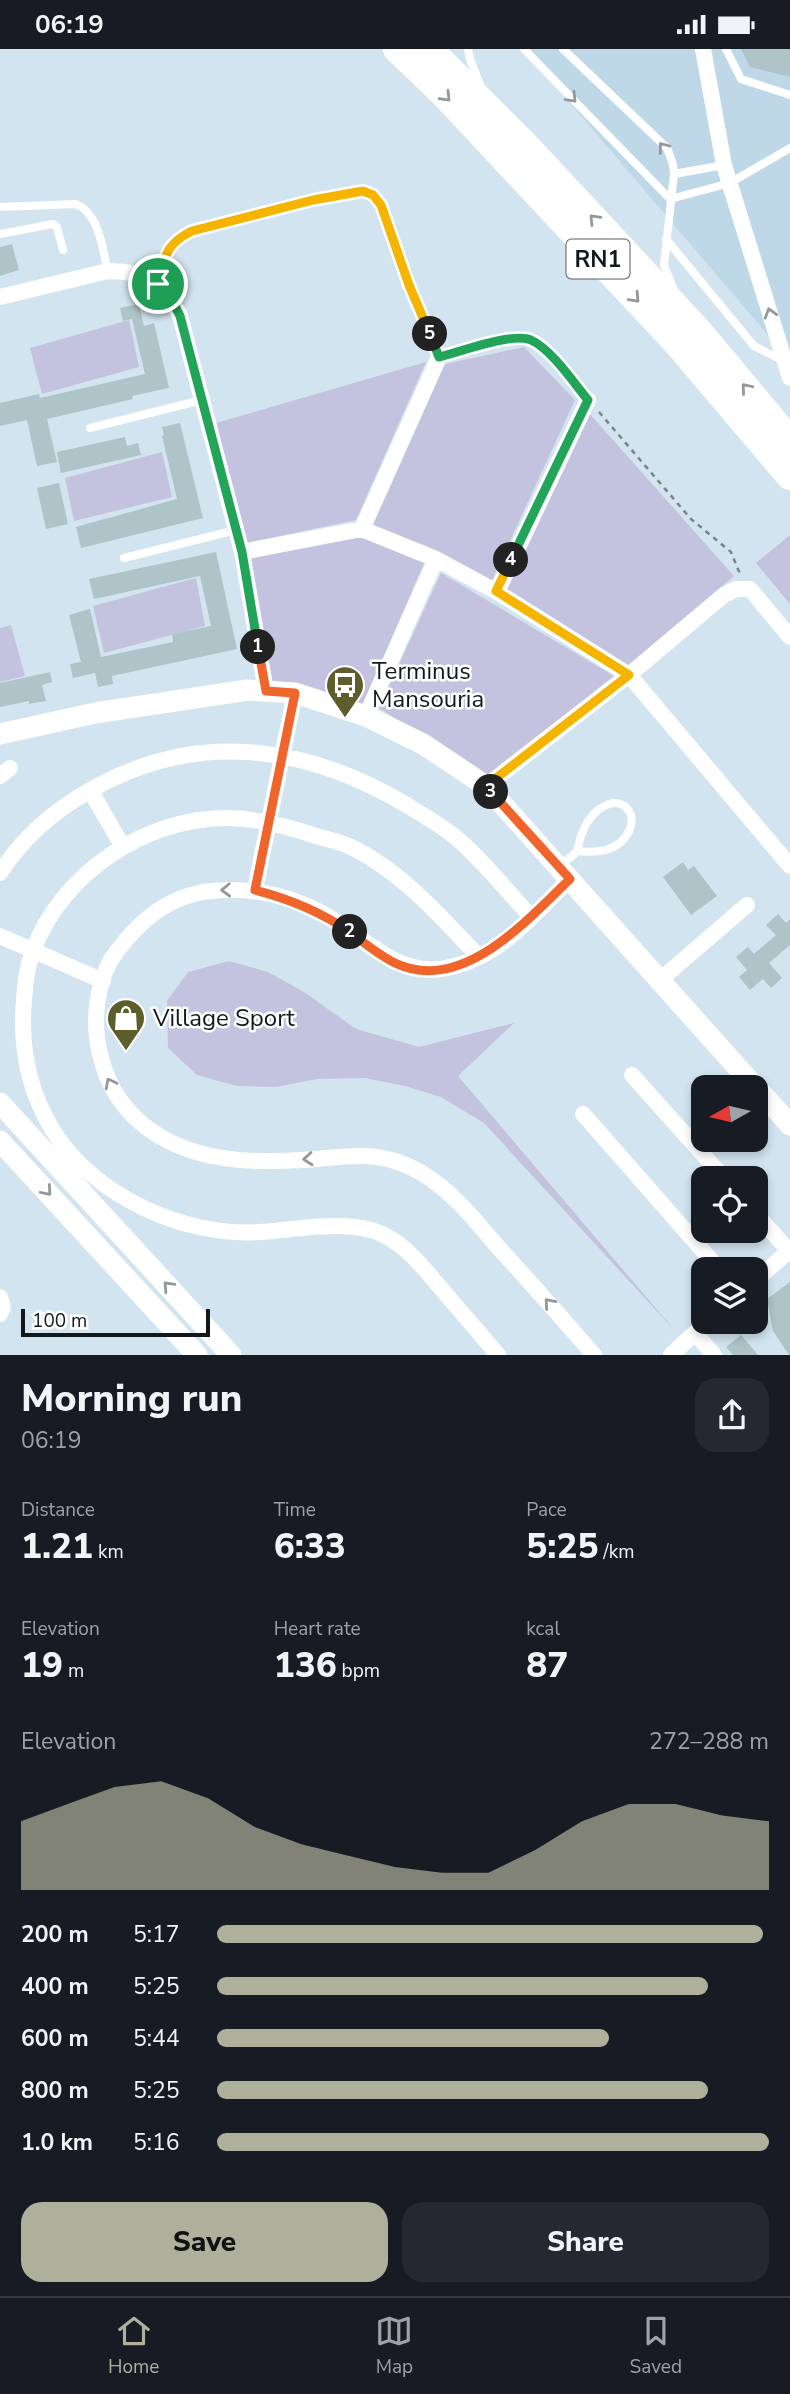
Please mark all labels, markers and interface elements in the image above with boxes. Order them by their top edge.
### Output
text: 06:19 [35,7,104,42]
one-way arrow [438,88,451,101]
one-way arrow [563,90,576,103]
one-way arrow [659,142,671,154]
one-way arrow [590,214,602,227]
road number: RN1 [566,239,630,279]
pin [128,254,188,314]
icon: arrive [139,265,177,303]
one-way arrow [627,290,640,303]
one-way arrow [763,307,778,319]
pin: 5 [412,317,448,351]
text: 5 [424,320,435,346]
one-way arrow [742,384,754,397]
pin: 4 [494,543,528,577]
text: 4 [505,546,516,572]
pin: 1 [240,629,276,665]
text: 1 [252,633,263,659]
place label: Terminus Mansouria [372,655,484,715]
bus stop icon: Terminus Mansouria [324,664,366,719]
pin: 3 [474,775,508,809]
text: 3 [485,778,496,804]
one-way arrow [220,883,231,898]
pin: 2 [332,915,368,949]
text: 2 [344,918,355,944]
shop icon: Village Sport [105,997,147,1052]
place label: Village Sport [152,1002,295,1034]
north arrow [691,1075,768,1151]
map controls [691,1075,768,1334]
one-way arrow [104,1078,118,1090]
one-way arrow [302,1151,313,1166]
button: locate [691,1166,768,1243]
one-way arrow [39,1183,51,1196]
button: layers [691,1257,768,1334]
one-way arrow [164,1281,177,1294]
one-way arrow [545,1298,557,1311]
scale bar [21,1305,210,1337]
text: 100 m [32,1308,87,1334]
text: Morning run [21,1373,242,1424]
button: share [695,1378,769,1452]
text: 06:19 [21,1425,81,1456]
text: Distance [21,1497,95,1523]
text: Time [274,1497,316,1523]
text: Pace [526,1497,567,1523]
text: 1.21 [21,1523,93,1570]
text: 6:33 [274,1523,346,1570]
text: 5:25 [526,1523,598,1570]
text: km [93,1539,124,1565]
text: /km [598,1539,634,1565]
text: Elevation [21,1616,100,1642]
text: Heart rate [274,1616,361,1642]
text: kcal [526,1616,560,1642]
text: 19 [21,1642,63,1689]
text: 136 [274,1642,337,1689]
text: 87 [526,1642,568,1689]
text: m [63,1658,84,1684]
text: bpm [337,1658,380,1684]
text: Elevation [21,1726,116,1757]
text: 272–288 m [649,1726,769,1757]
text: 200 m [21,1919,89,1950]
text: 5:17 [133,1919,180,1950]
text: 400 m [21,1971,89,2002]
text: 5:25 [133,1971,180,2002]
text: 600 m [21,2023,89,2054]
text: 5:44 [133,2023,180,2054]
text: 800 m [21,2075,89,2106]
text: 5:25 [133,2075,180,2106]
text: 1.0 km [21,2127,93,2158]
text: 5:16 [133,2127,180,2158]
button: Save [21,2202,388,2282]
button: Share [402,2202,769,2282]
tab: Home [108,2312,159,2380]
tab: Map [375,2312,413,2380]
tab: Saved [629,2312,682,2380]

